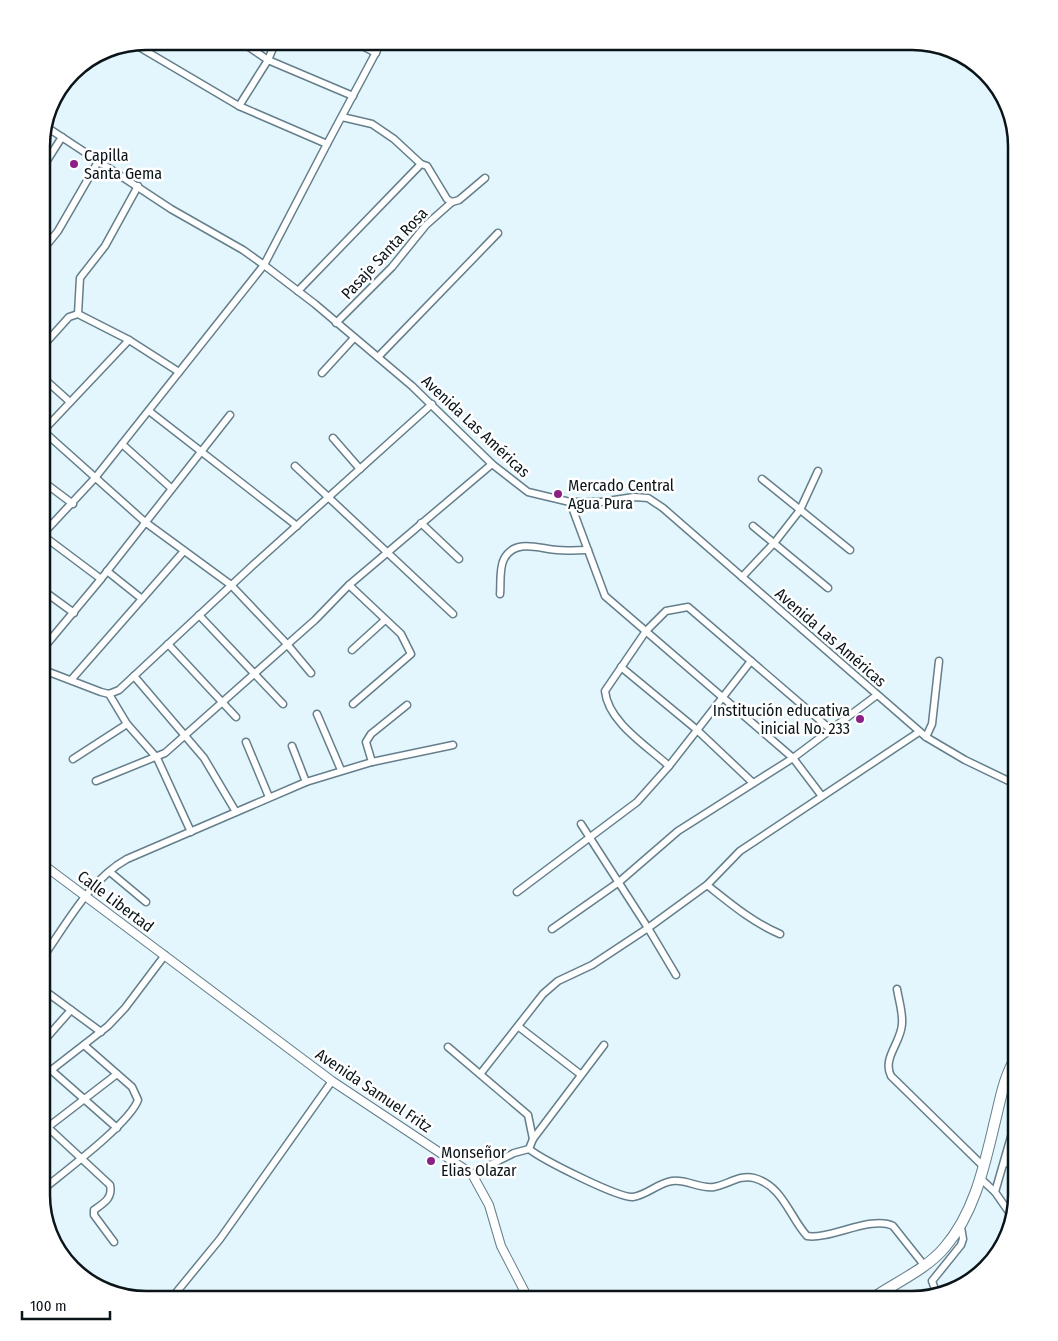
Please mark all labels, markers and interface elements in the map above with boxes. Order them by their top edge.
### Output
place label: Capilla Santa Gema [84,146,162,183]
marker: Capilla Santa Gema [68,158,80,170]
street label: Pasaje Santa Rosa [337,204,432,303]
street label: Avenida Las Américas [418,371,534,481]
place label: Mercado Central Agua Pura [568,476,674,513]
marker: Mercado Central Agua Pura [552,488,564,500]
street label: Avenida Las Américas [771,584,890,691]
place label: Institución educativa inicial No. 233 [713,701,850,738]
marker: Institución educativa inicial No. 233 [854,713,866,725]
street label: Calle Libertad [74,867,157,936]
street label: Avenida Samuel Fritz [312,1045,435,1136]
place label: Monseñor Elias Olazar [441,1143,517,1180]
marker: Monseñor Elias Olazar [425,1155,437,1167]
scale bar [22,1288,110,1320]
text: 100 m [30,1297,67,1315]

